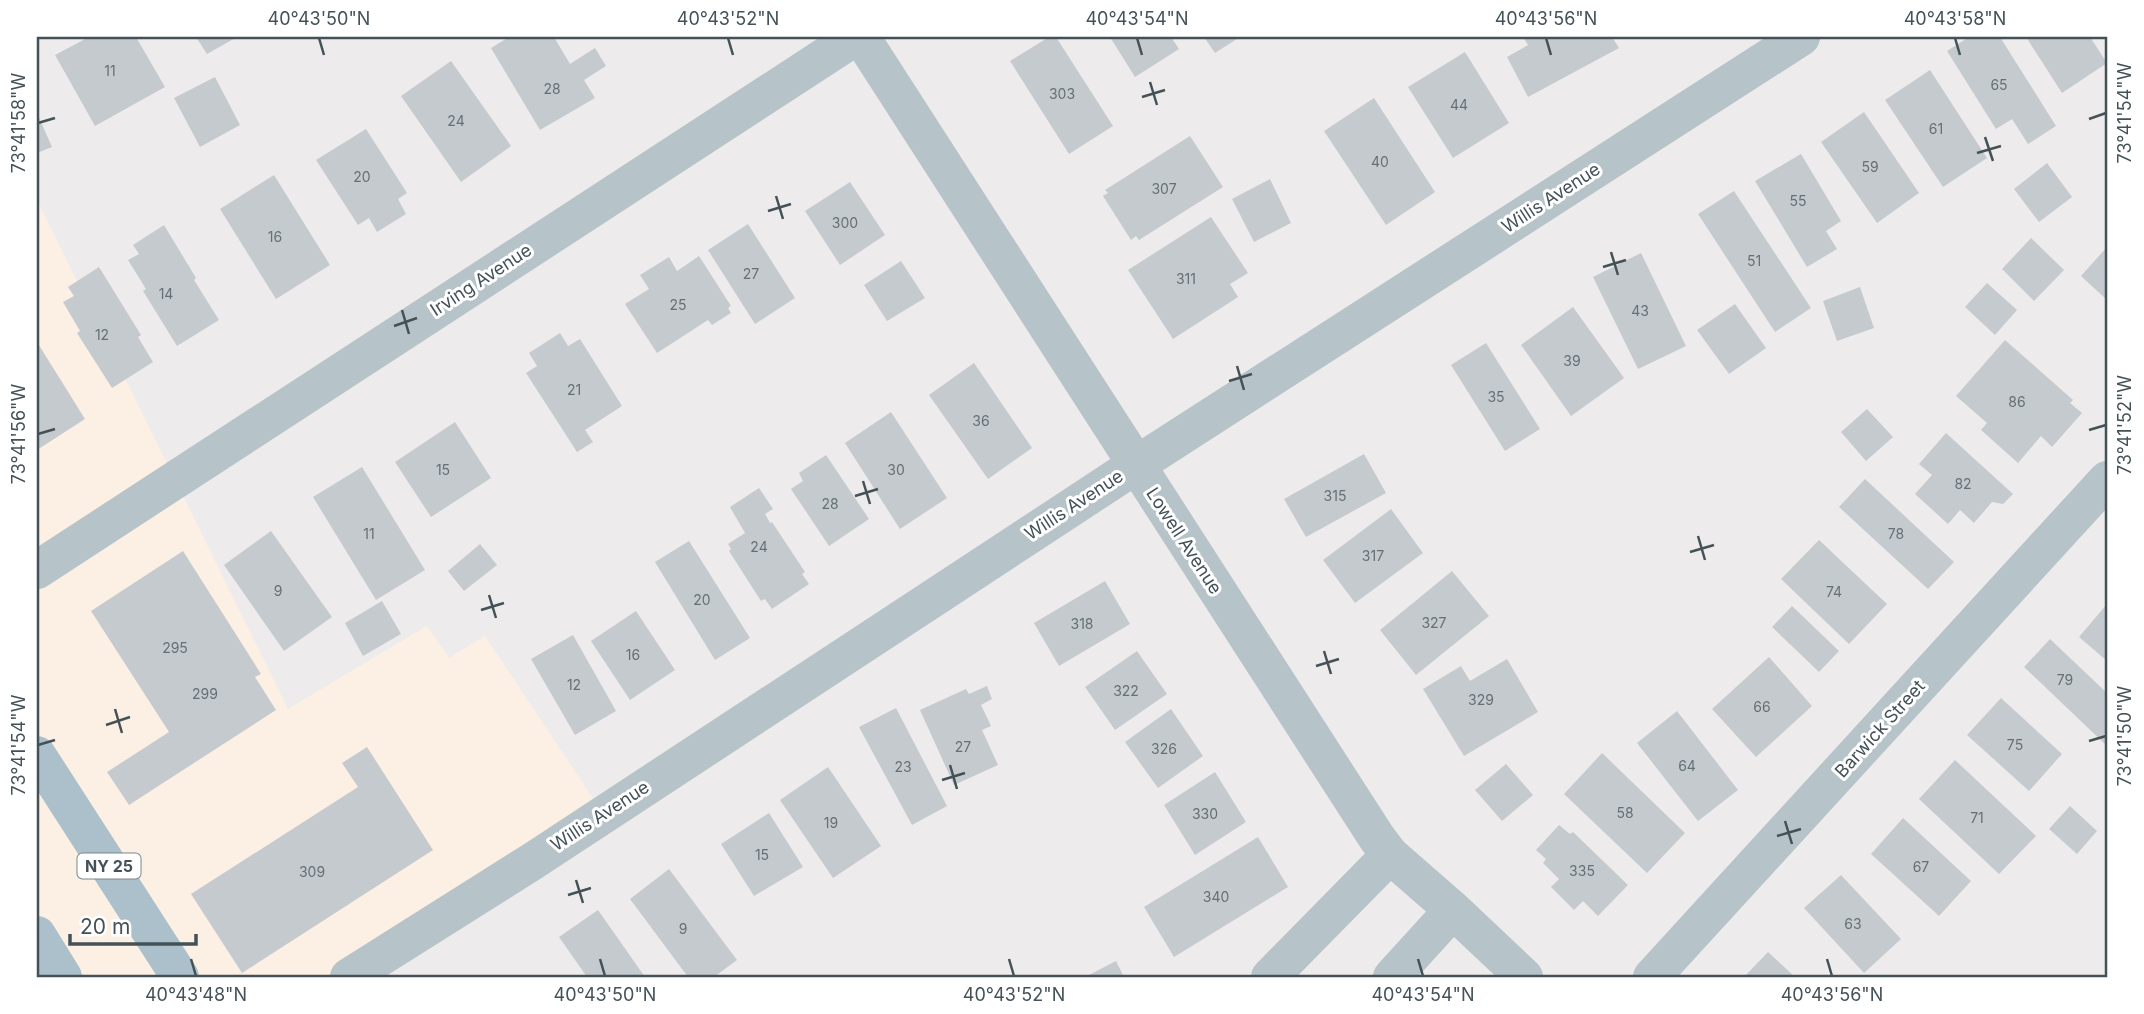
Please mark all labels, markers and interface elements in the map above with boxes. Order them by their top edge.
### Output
text: 40°43'50"N [268,8,370,29]
text: 40°43'52"N [677,8,779,29]
text: 40°43'54"N [1085,8,1189,29]
text: 40°43'56"N [1495,8,1597,29]
text: 40°43'58"N [1904,8,2006,29]
house number: 11 [104,62,116,79]
text: 73°41'54"W [2114,62,2135,163]
text: 73°41'58"W [8,73,29,173]
house number: 65 [1990,76,2008,93]
house number: 28 [543,80,561,97]
house number: 303 [1049,85,1075,102]
house number: 44 [1450,96,1468,113]
house number: 24 [447,112,465,129]
house number: 61 [1929,120,1943,137]
house number: 40 [1371,153,1389,170]
street label: Willis Avenue [1498,158,1604,237]
house number: 59 [1861,158,1879,175]
house number: 20 [353,168,371,185]
house number: 307 [1151,180,1177,197]
house number: 55 [1789,192,1807,209]
house number: 300 [832,214,858,231]
house number: 16 [268,228,282,245]
street label: Irving Avenue [426,239,535,320]
house number: 51 [1747,252,1761,269]
house number: 27 [743,265,759,282]
house number: 311 [1176,270,1196,287]
house number: 14 [159,285,173,302]
house number: 25 [669,296,687,313]
house number: 43 [1631,302,1649,319]
house number: 12 [95,326,109,343]
house number: 39 [1563,352,1581,369]
text: 73°41'52"W [2114,375,2135,475]
house number: 21 [567,381,581,398]
text: 73°41'56"W [8,384,29,484]
house number: 35 [1487,388,1505,405]
house number: 86 [2008,393,2026,410]
house number: 36 [972,412,990,429]
house number: 15 [436,461,450,478]
house number: 30 [887,461,905,478]
street label: Willis Avenue [1021,465,1127,544]
house number: 82 [1954,475,1972,492]
street label: Lowell Avenue [1142,484,1227,598]
house number: 315 [1324,487,1346,504]
house number: 28 [821,495,839,512]
house number: 11 [363,525,375,542]
house number: 78 [1888,525,1904,542]
house number: 24 [750,538,768,555]
house number: 317 [1362,547,1384,564]
house number: 9 [274,582,282,599]
house number: 74 [1826,583,1842,600]
house number: 20 [693,591,711,608]
house number: 327 [1421,614,1447,631]
house number: 318 [1070,615,1094,632]
house number: 295 [162,639,188,656]
house number: 16 [626,646,640,663]
house number: 79 [2057,671,2073,688]
house number: 12 [567,676,581,693]
street label: Barwick Street [1830,676,1929,782]
house number: 322 [1113,682,1139,699]
house number: 299 [192,685,218,702]
text: 73°41'50"W [2114,685,2135,786]
house number: 329 [1468,691,1494,708]
text: 73°41'54"W [8,694,29,795]
house number: 66 [1753,698,1771,715]
house number: 75 [2007,736,2023,753]
house number: 27 [955,738,971,755]
house number: 326 [1151,740,1177,757]
house number: 64 [1678,757,1696,774]
house number: 23 [894,758,912,775]
street label: Willis Avenue [547,776,653,855]
house number: 58 [1616,804,1634,821]
house number: 330 [1192,805,1218,822]
house number: 71 [1970,809,1984,826]
house number: 19 [824,814,838,831]
house number: 15 [755,846,769,863]
road number: NY 25 [78,853,140,878]
house number: 67 [1913,858,1929,875]
house number: 335 [1569,862,1595,879]
house number: 309 [299,863,325,880]
house number: 340 [1203,888,1229,905]
scale bar [70,902,196,946]
text: 20 m [80,914,130,939]
house number: 63 [1844,915,1862,932]
house number: 9 [679,920,687,937]
text: 40°43'48"N [145,984,247,1005]
text: 40°43'50"N [554,984,656,1005]
text: 40°43'52"N [963,984,1065,1005]
text: 40°43'54"N [1371,984,1475,1005]
text: 40°43'56"N [1781,984,1883,1005]

